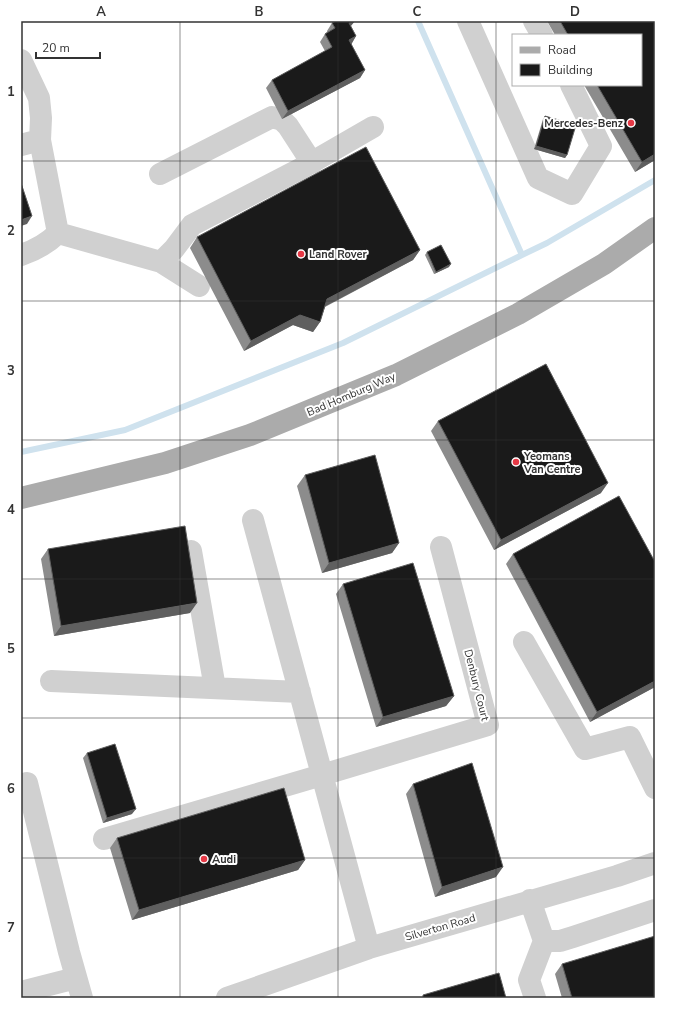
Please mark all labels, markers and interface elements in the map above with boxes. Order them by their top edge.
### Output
text: A [96,3,106,21]
text: B [255,3,264,21]
text: C [413,3,422,21]
text: D [570,3,580,21]
scale bar [36,34,100,60]
legend [512,34,642,86]
text: 20 m [42,40,70,56]
text: Road [548,42,576,58]
text: Building [548,62,593,78]
text: 1 [7,83,15,101]
place label: Mercedes-Benz [544,116,623,131]
marker: Mercedes-Benz [626,118,636,128]
text: 2 [7,222,15,240]
place label: Land Rover [309,247,367,262]
marker: Land Rover [296,249,306,259]
text: 3 [7,362,15,380]
street label: Bad Homburg Way [305,369,398,420]
place label: Yeomans Van Centre [523,449,581,477]
marker: Yeomans Van Centre [511,457,521,467]
text: 4 [7,501,15,519]
text: 5 [7,640,15,658]
street label: Denbury Court [460,648,493,722]
text: 6 [7,780,15,798]
place label: Audi [212,852,236,867]
marker: Audi [199,854,209,864]
street label: Silverton Road [403,910,477,945]
text: 7 [7,919,15,937]

